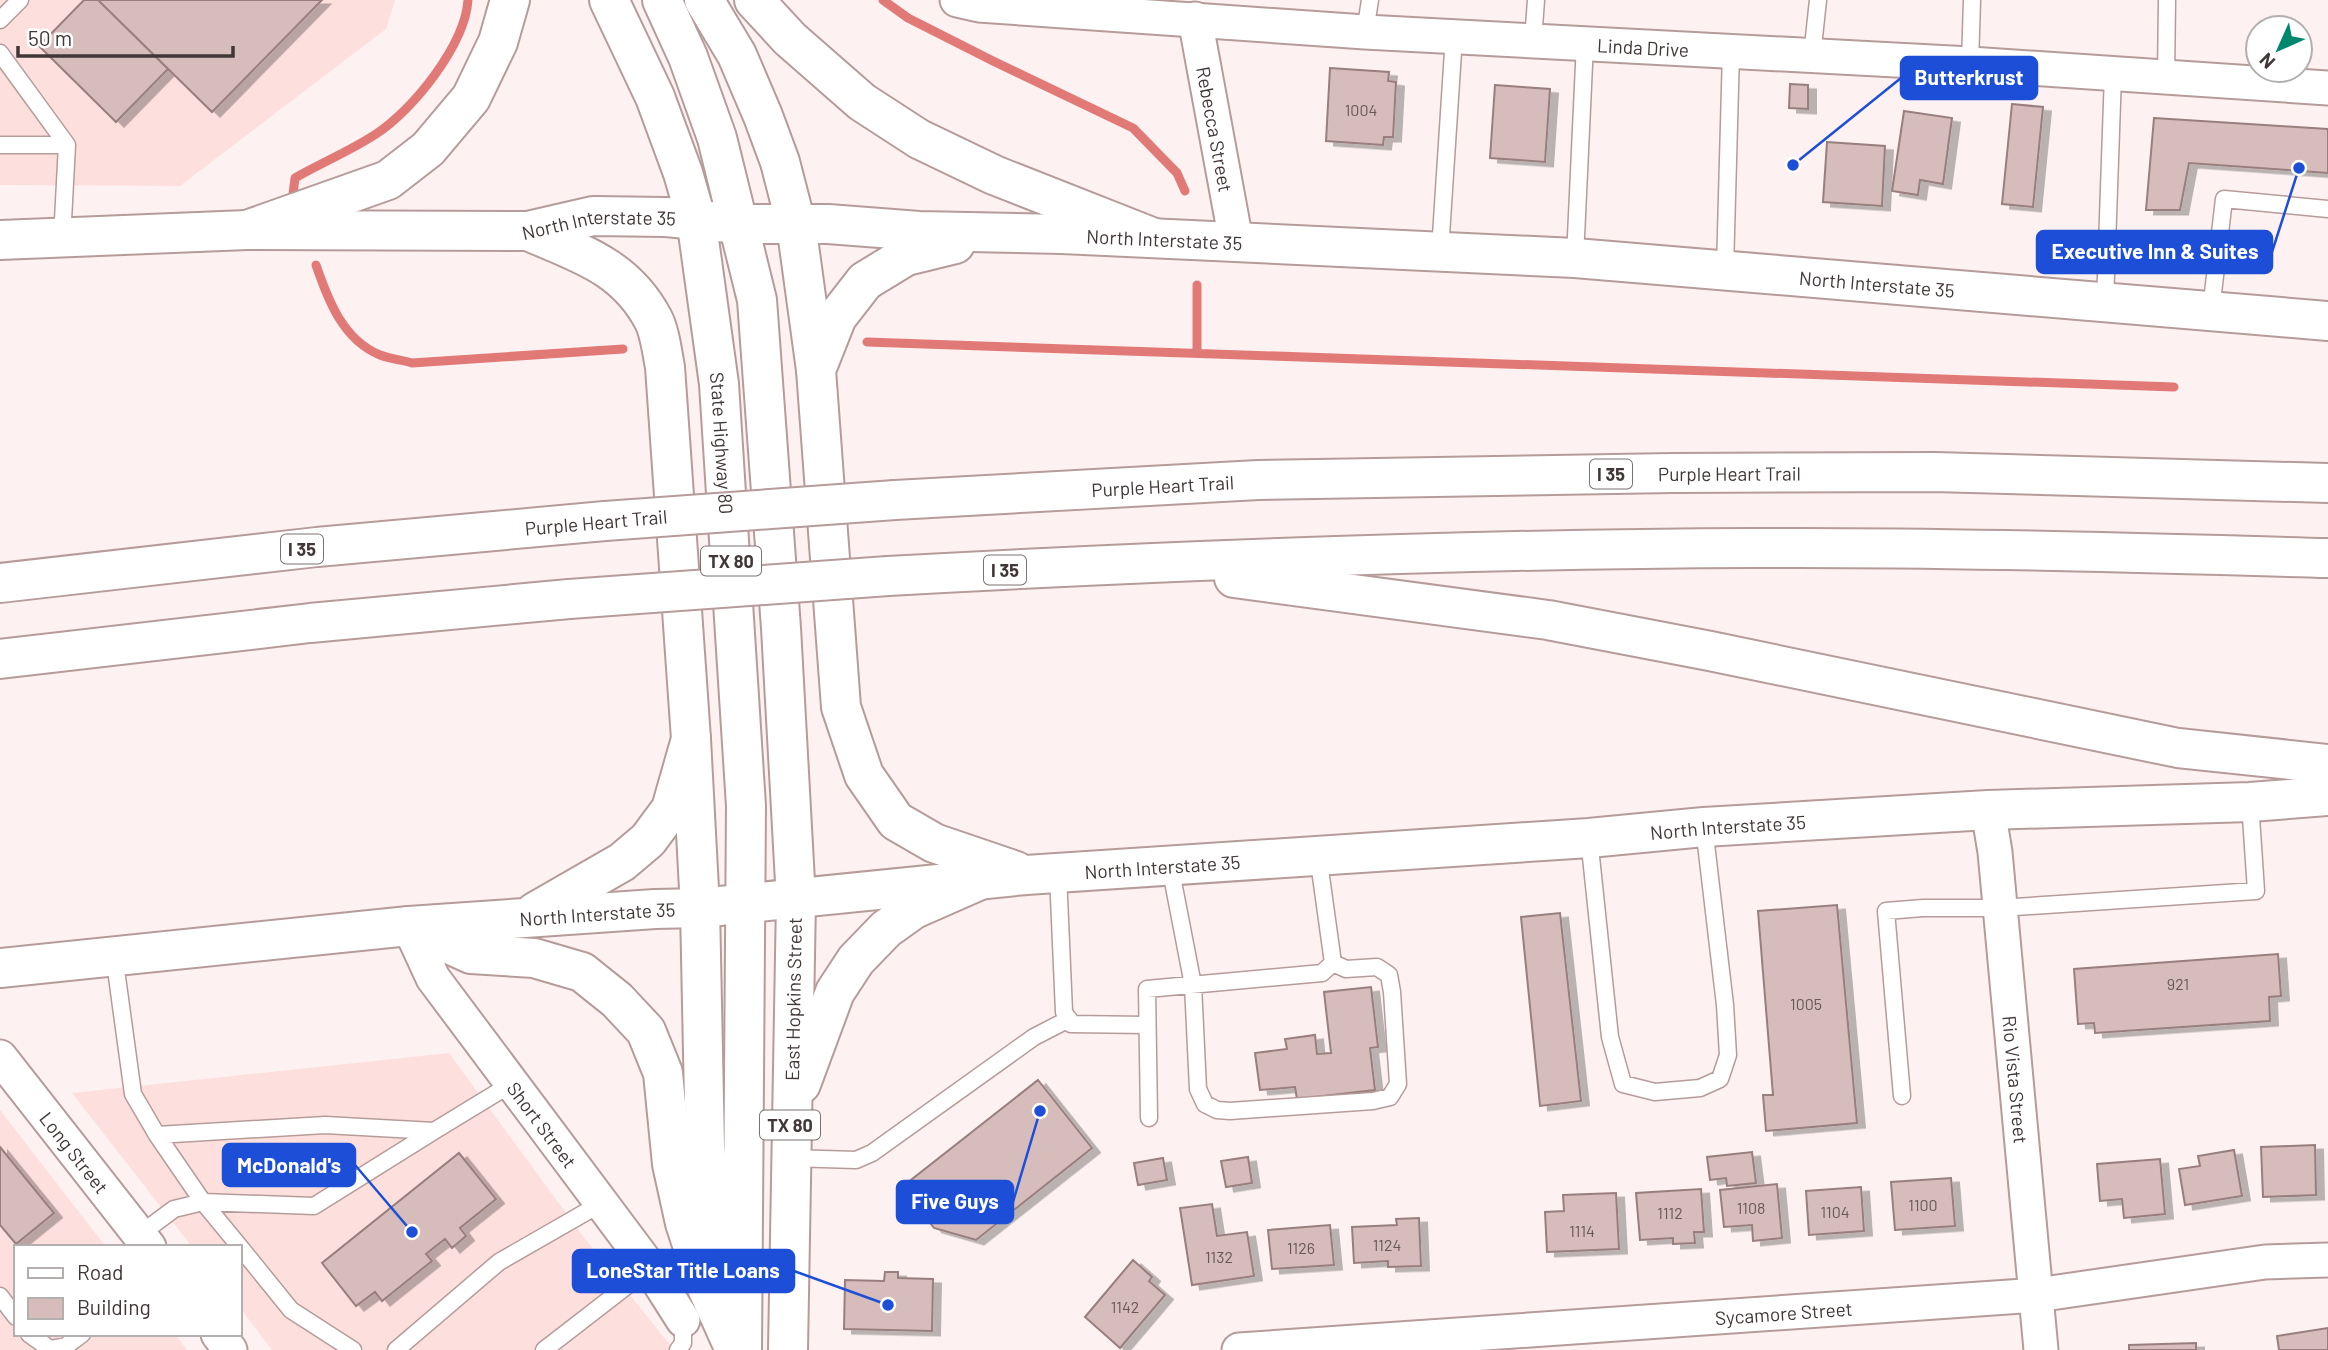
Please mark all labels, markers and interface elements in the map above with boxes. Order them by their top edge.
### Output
scale bar [18,14,233,58]
north arrow [2244,14,2314,84]
text: 50 m [28,25,72,50]
street label: Linda Drive [1597,33,1690,61]
text: N [2254,49,2279,74]
callout: Butterkrust [1901,57,2037,99]
street label: Rebecca Street [1192,64,1238,194]
text: Butterkrust [1915,64,2023,89]
house number: 1004 [1345,100,1377,119]
street label: North Interstate 35 [519,205,677,244]
street label: North Interstate 35 [1086,224,1243,254]
callout: Executive Inn & Suites [2037,231,2272,273]
text: Executive Inn & Suites [2052,238,2258,263]
street label: North Interstate 35 [1798,265,1956,301]
street label: State Highway 80 [706,371,739,515]
road number: I 35 [1590,460,1632,488]
street label: Purple Heart Trail [1658,461,1801,485]
street label: Purple Heart Trail [1091,470,1235,501]
street label: Purple Heart Trail [524,504,668,540]
road number: I 35 [281,534,323,564]
road number: TX 80 [701,546,761,576]
road number: I 35 [984,556,1026,584]
street label: North Interstate 35 [1649,809,1806,844]
street label: North Interstate 35 [1084,849,1241,883]
street label: North Interstate 35 [519,897,676,930]
street label: East Hopkins Street [780,917,806,1081]
house number: 921 [2167,974,2189,993]
house number: 1005 [1790,994,1822,1013]
street label: Rio Vista Street [1999,1015,2033,1144]
street label: Short Street [503,1077,582,1172]
street label: Long Street [36,1107,114,1198]
road number: TX 80 [760,1110,820,1140]
callout: McDonald's [223,1144,355,1186]
text: McDonald's [237,1152,341,1177]
callout: Five Guys [897,1181,1013,1223]
text: Five Guys [911,1188,999,1213]
house number: 1100 [1908,1195,1938,1214]
house number: 1108 [1737,1198,1765,1217]
house number: 1104 [1820,1202,1850,1221]
house number: 1112 [1657,1203,1683,1222]
house number: 1114 [1569,1221,1595,1240]
house number: 1124 [1373,1235,1401,1254]
house number: 1126 [1287,1238,1315,1257]
legend [14,1245,242,1336]
house number: 1132 [1205,1247,1233,1266]
callout: LoneStar Title Loans [573,1250,794,1292]
text: LoneStar Title Loans [586,1257,780,1282]
text: Road [77,1259,123,1284]
text: Building [77,1294,151,1319]
street label: Sycamore Street [1714,1296,1853,1329]
house number: 1142 [1111,1297,1139,1316]

